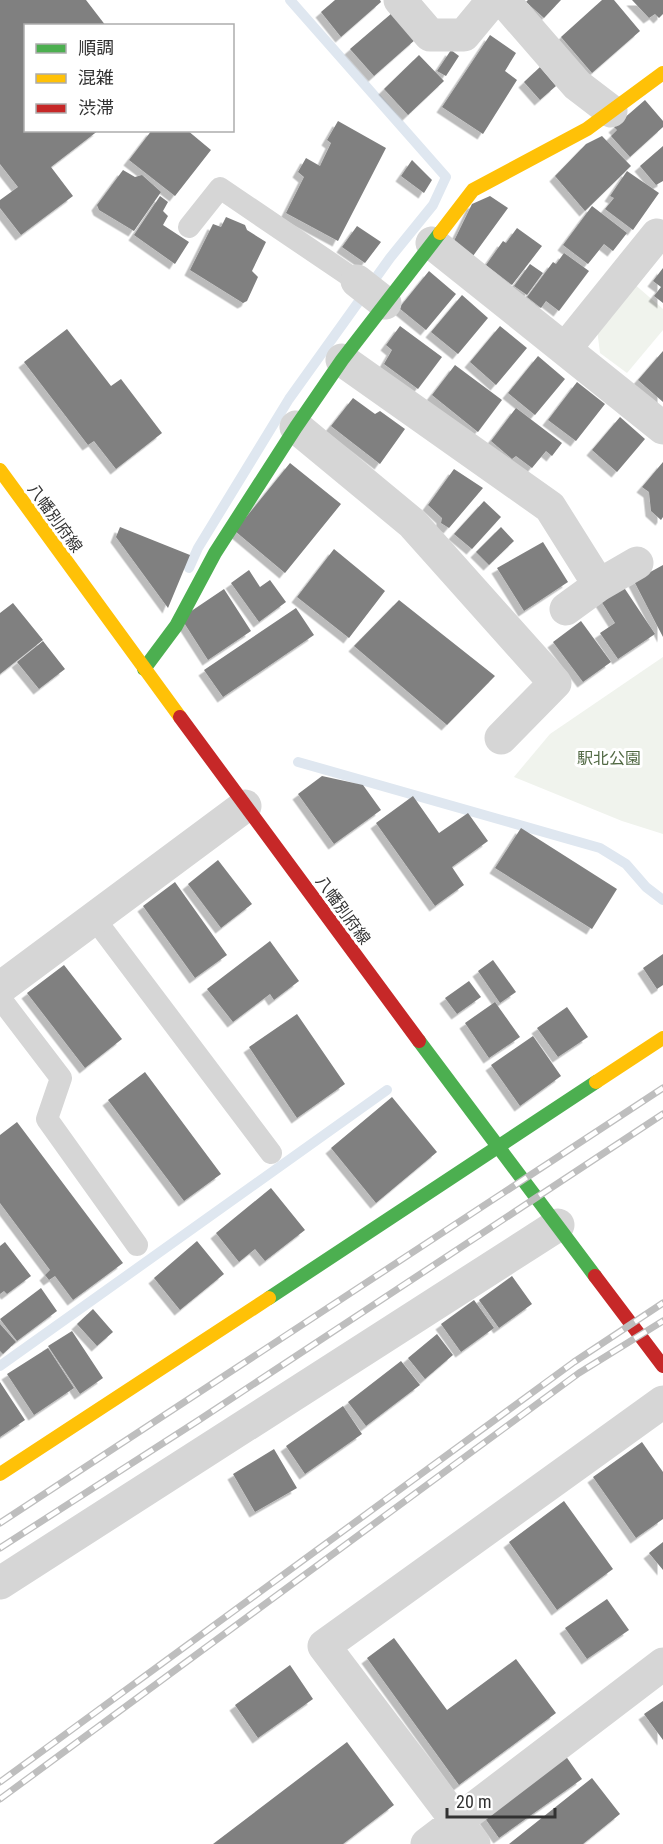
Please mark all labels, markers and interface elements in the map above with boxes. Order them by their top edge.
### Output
legend [24,24,234,132]
text: 順調 [78,37,114,58]
text: 混雑 [78,67,114,88]
text: 渋滞 [78,97,114,118]
street label: 八幡別府線 [24,480,86,556]
park label: 駅北公園 [577,749,641,768]
street label: 八幡別府線 [312,872,374,948]
scale bar [447,1781,555,1819]
text: 20 m [456,1791,491,1812]

